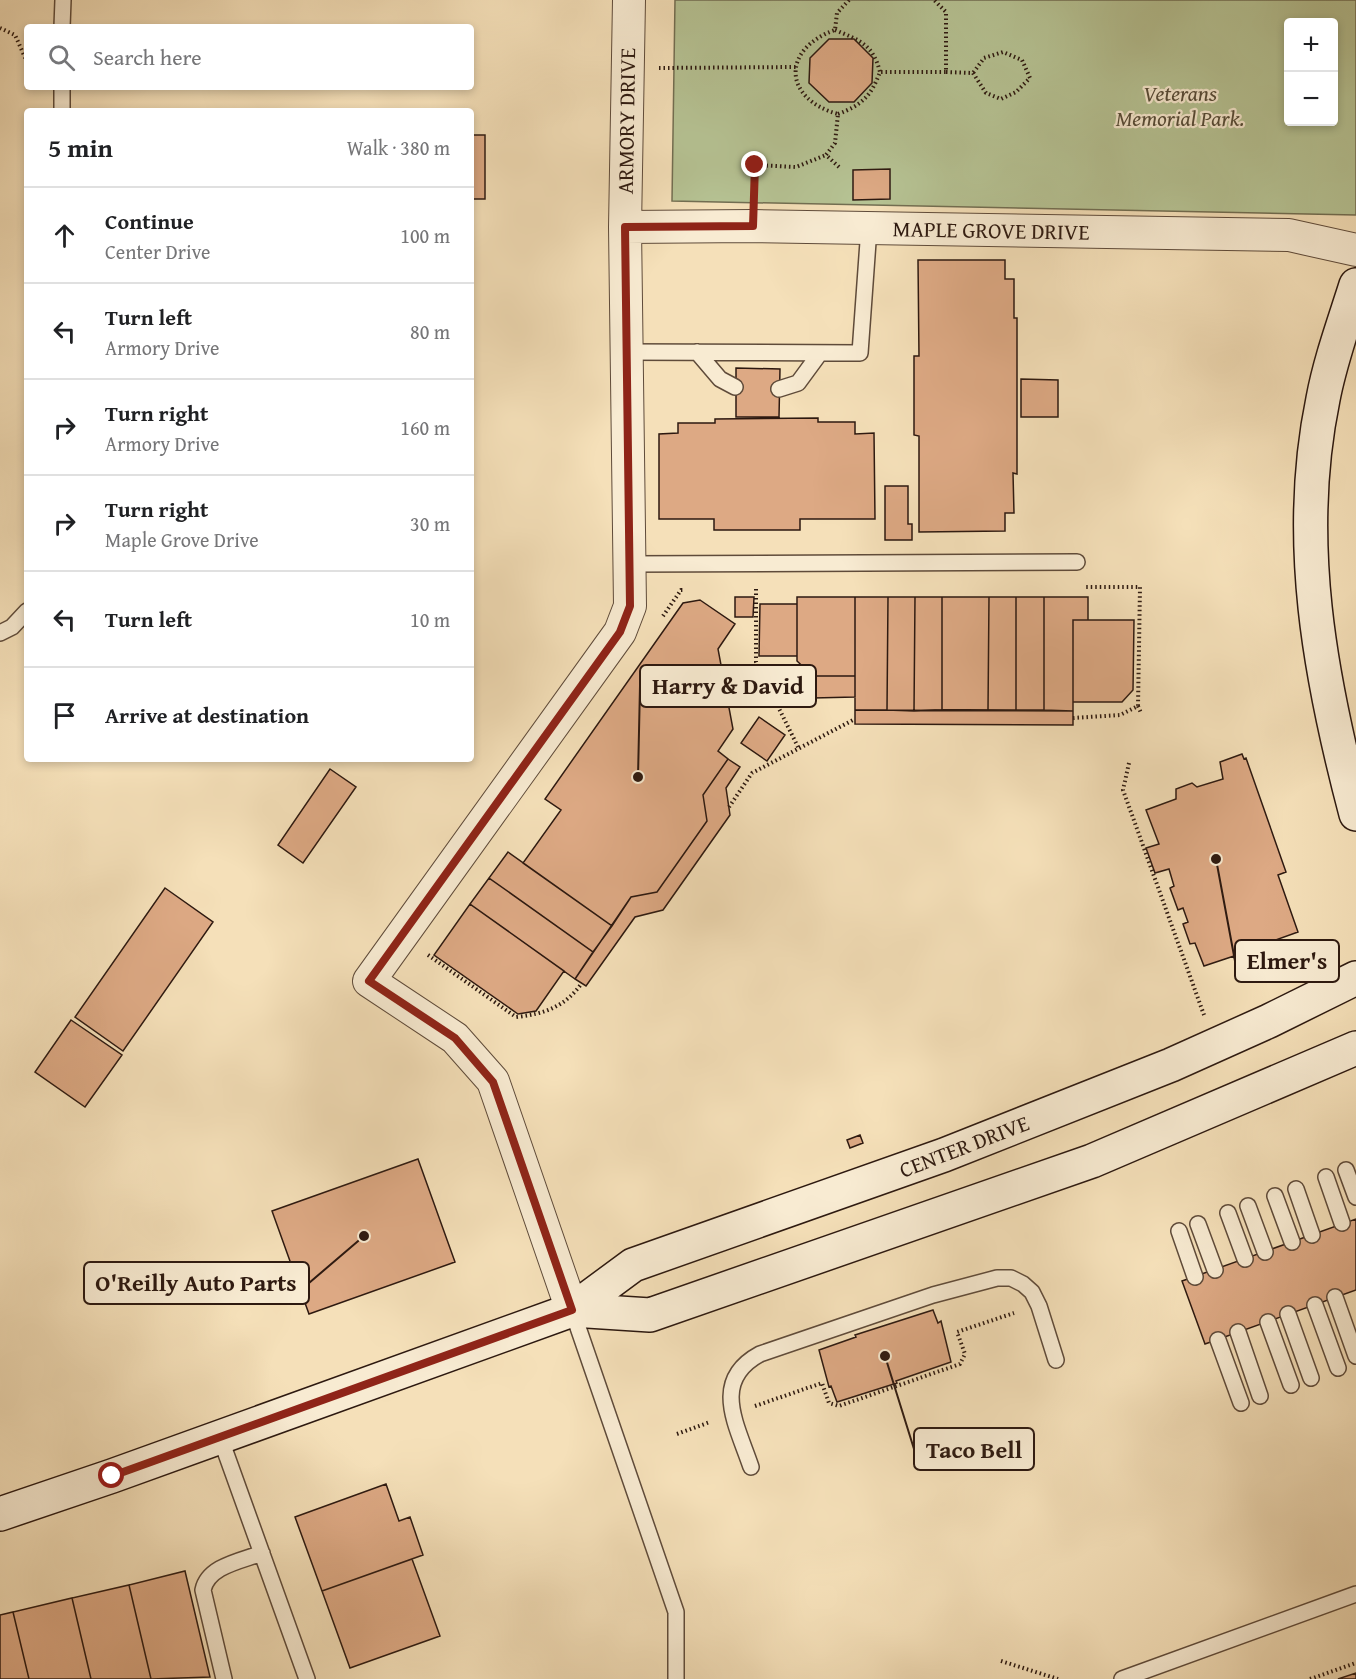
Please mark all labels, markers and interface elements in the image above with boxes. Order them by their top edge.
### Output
map controls [1284,18,1338,126]
button: + [1284,18,1338,72]
search box [24,24,474,90]
icon: search [45,41,78,74]
text: Search here [93,41,202,73]
street label: ARMORY DRIVE [609,47,643,195]
button: − [1284,72,1338,126]
park label: Veterans Memorial Park. [1116,77,1244,134]
text: 5 min [48,128,113,167]
text: Walk · 380 m [347,133,450,162]
route end [741,151,767,177]
text: Continue [105,205,194,237]
street label: MAPLE GROVE DRIVE [892,212,1090,248]
icon: ahead [48,219,81,252]
text: 100 m [400,221,450,250]
text: Center Drive [105,237,210,266]
text: Turn left [105,301,192,333]
icon: left [48,315,81,348]
text: 80 m [410,317,450,346]
text: Armory Drive [105,333,219,362]
text: Turn right [105,397,208,429]
icon: right [48,411,81,444]
text: 160 m [400,413,450,442]
text: Armory Drive [105,429,219,458]
text: Turn right [105,493,208,525]
icon: right [48,507,81,540]
text: 30 m [410,509,450,538]
text: Maple Grove Drive [105,525,259,554]
icon: left [48,603,81,636]
text: Turn left [105,603,192,635]
text: 10 m [410,605,450,634]
callout: Harry & David [640,665,816,707]
text: Harry & David [652,668,804,703]
icon: arrive [48,699,81,732]
text: Arrive at destination [105,699,309,731]
callout: Elmer's [1235,940,1339,982]
text: Elmer's [1247,943,1327,978]
street label: CENTER DRIVE [894,1107,1034,1185]
callout: O'Reilly Auto Parts [84,1262,309,1304]
text: O'Reilly Auto Parts [95,1265,297,1300]
callout: Taco Bell [914,1428,1034,1470]
text: Taco Bell [926,1432,1023,1467]
route start [98,1462,124,1488]

